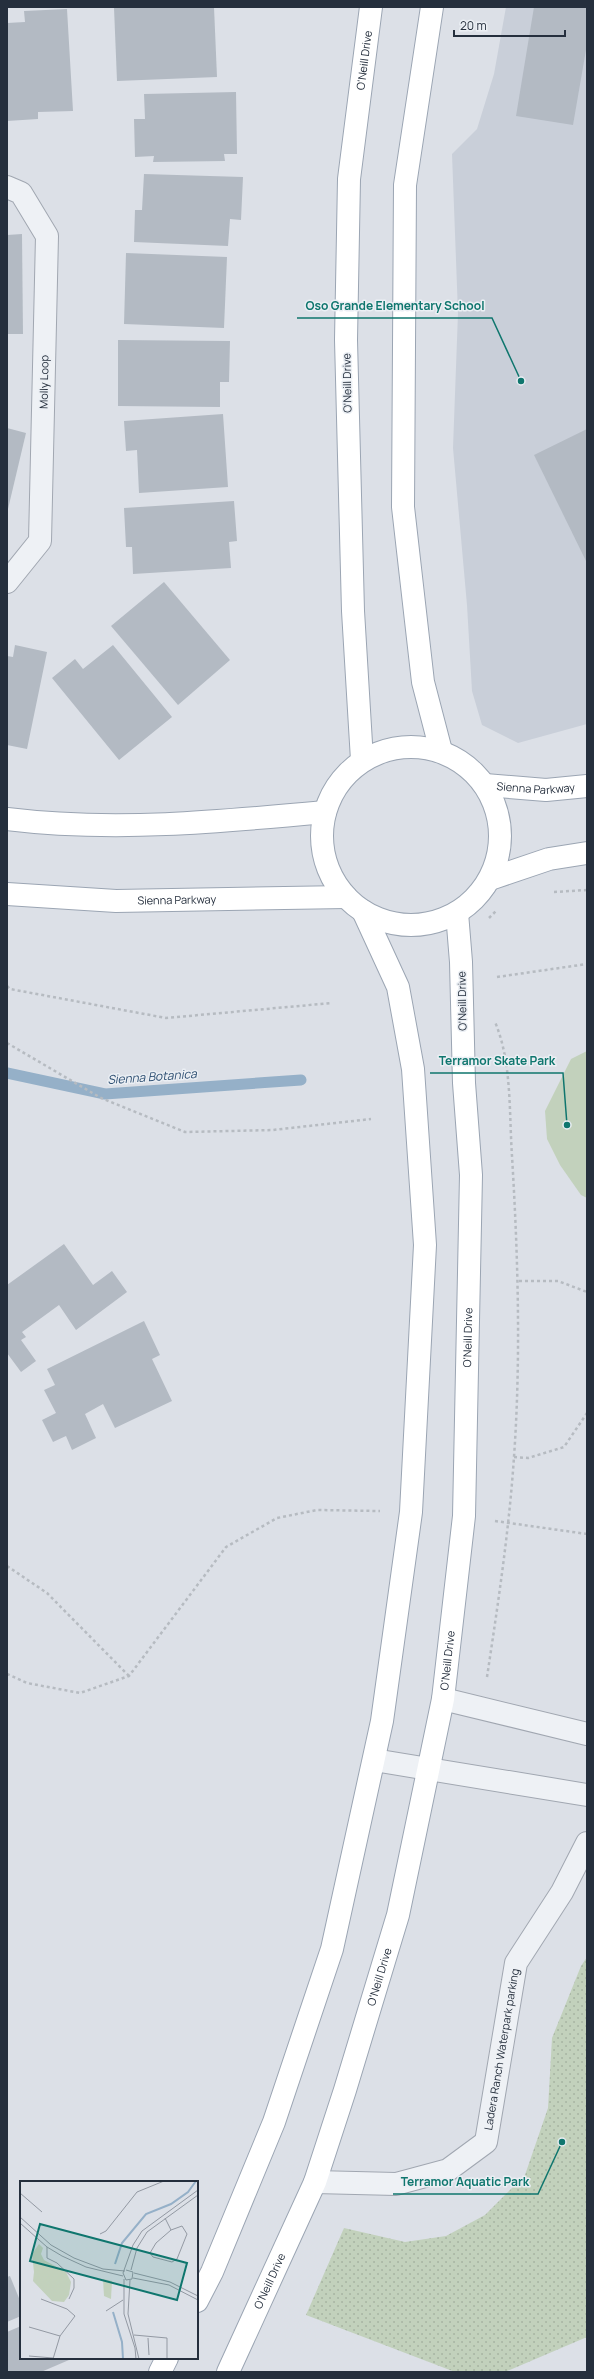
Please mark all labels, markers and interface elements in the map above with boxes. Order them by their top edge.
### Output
scale bar [454,12,565,38]
text: 20 m [460,17,487,34]
street label: O'Neill Drive [352,29,375,91]
callout: Oso Grande Elementary School [297,294,492,318]
text: Oso Grande Elementary School [305,297,485,314]
street label: O'Neill Drive [338,352,355,413]
street label: Molly Loop [36,354,51,409]
street label: Sienna Parkway [496,778,576,797]
street label: Sienna Parkway [137,891,216,908]
street label: O'Neill Drive [453,970,470,1031]
callout: Terramor Skate Park [430,1049,563,1073]
text: Terramor Skate Park [439,1052,556,1069]
water label: Sienna Botanica [107,1065,199,1088]
street label: O'Neill Drive [459,1307,475,1368]
street label: O'Neill Drive [436,1629,458,1691]
street label: O'Neill Drive [363,1945,395,2008]
street label: Ladera Ranch Waterpark parking [480,1967,522,2131]
callout: Terramor Aquatic Park [393,2170,538,2194]
text: Terramor Aquatic Park [401,2173,530,2190]
inset map [20,2181,198,2359]
street label: O'Neill Drive [250,2250,289,2311]

